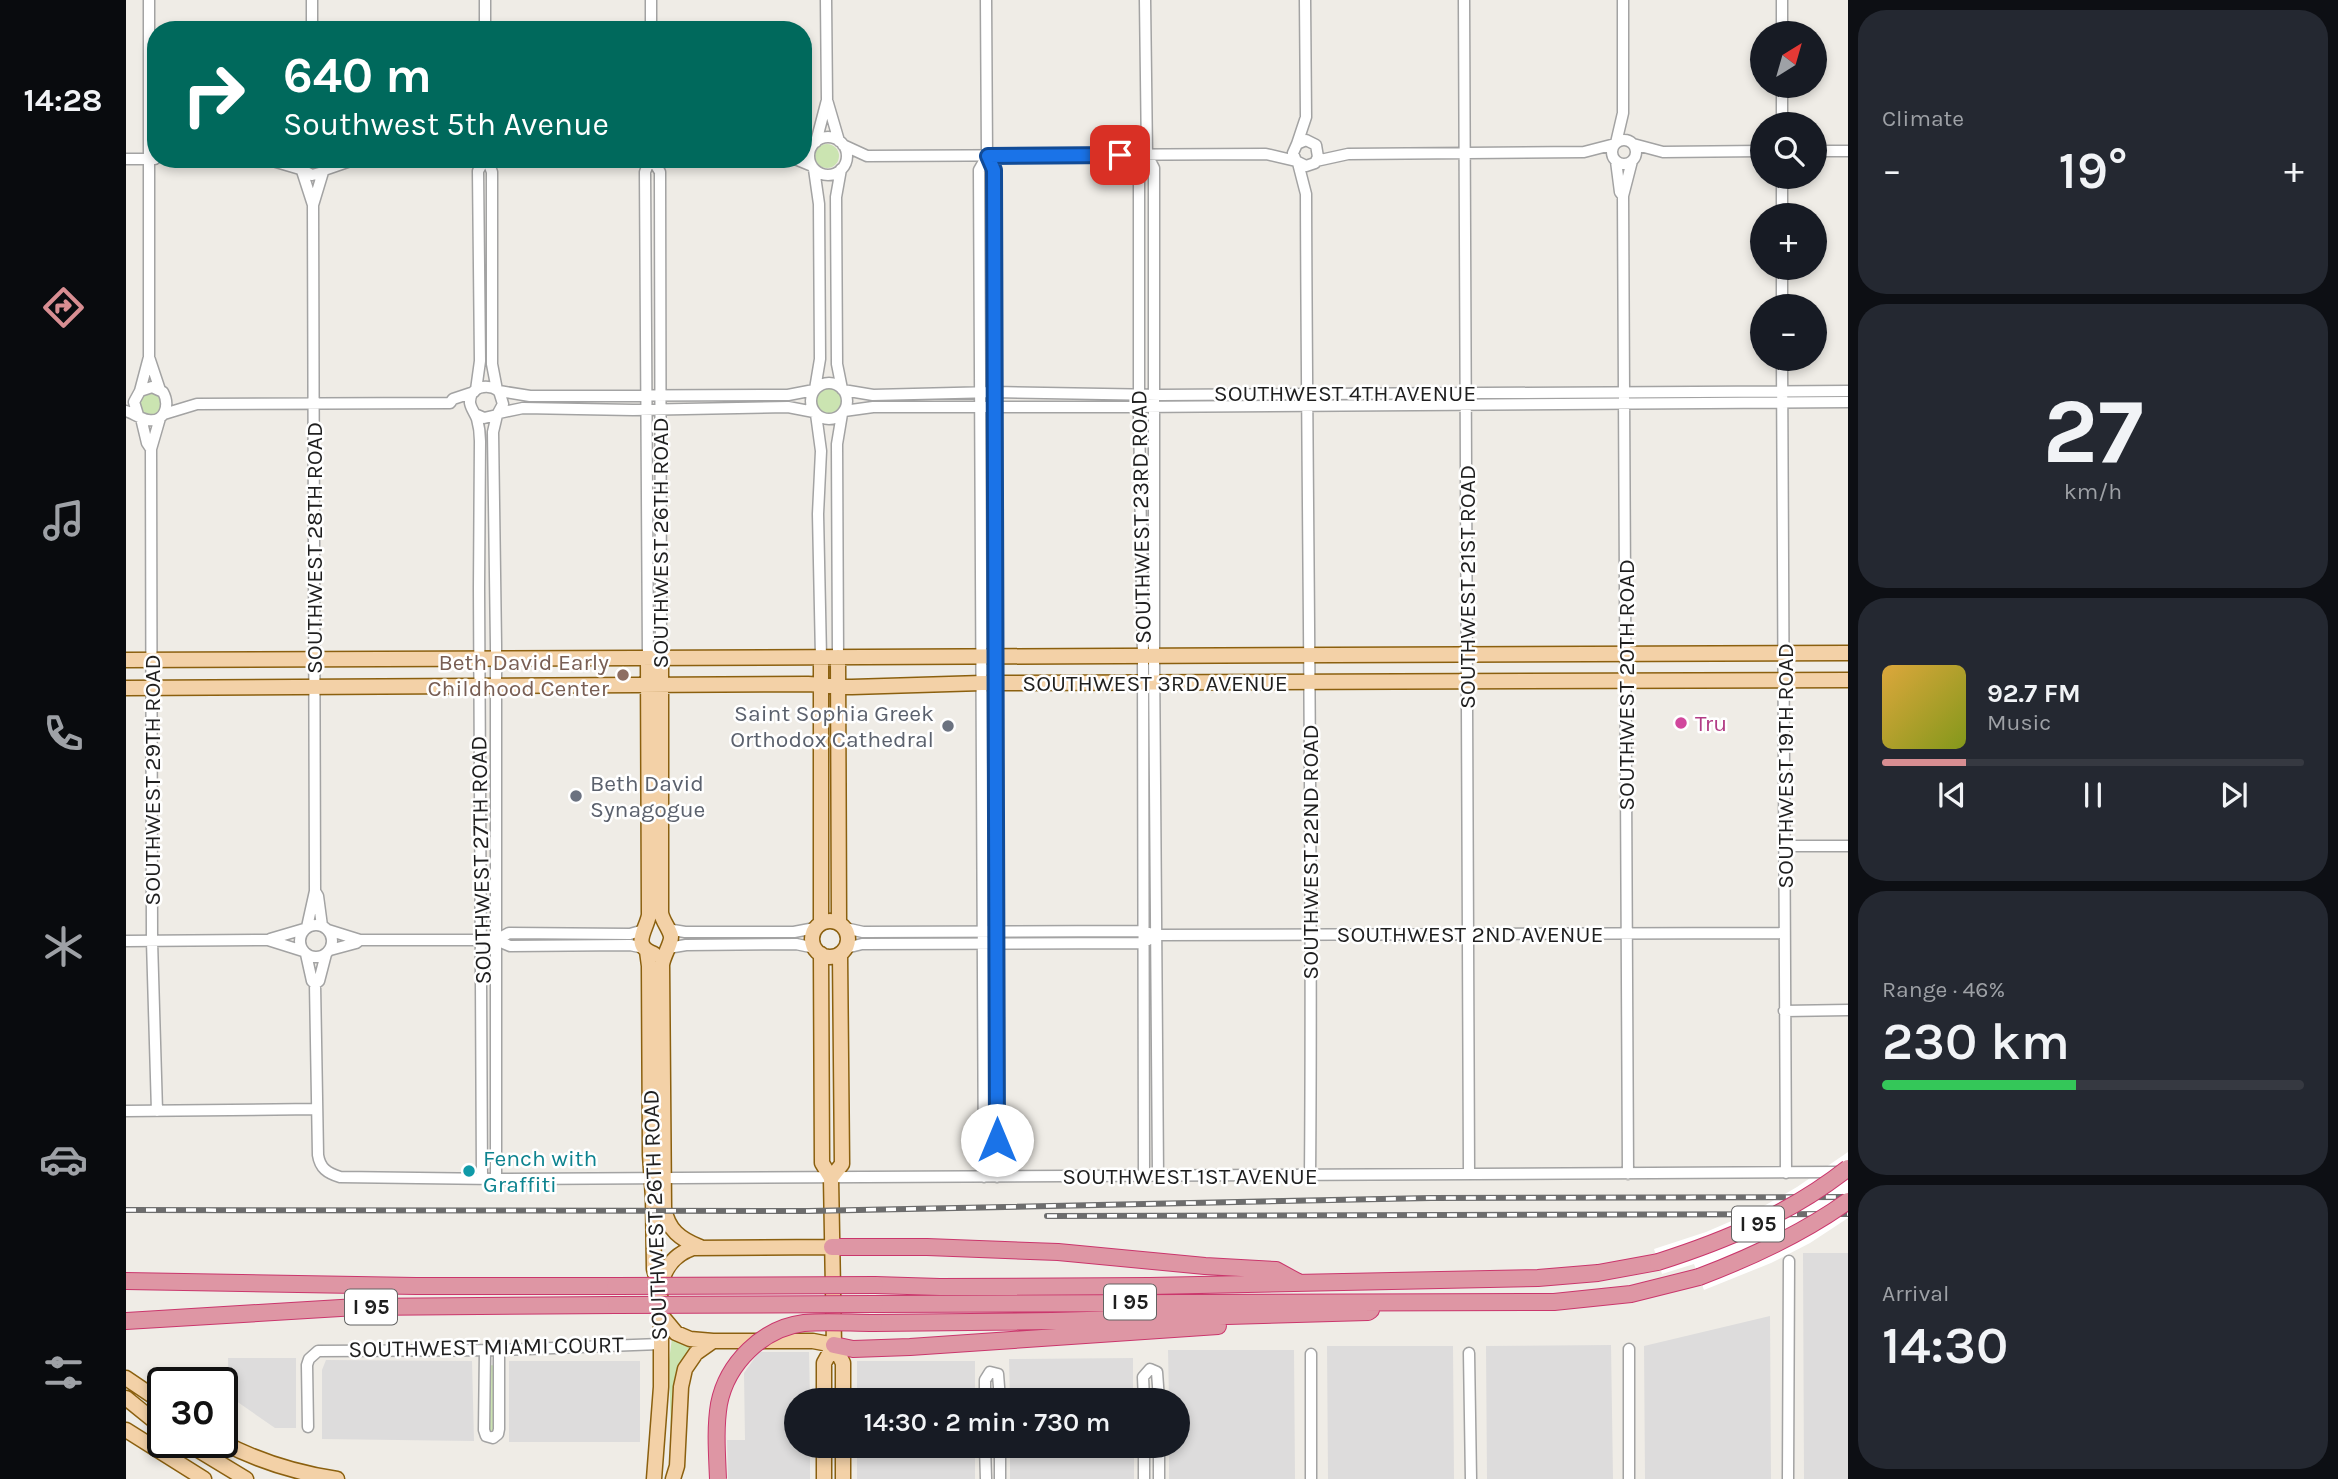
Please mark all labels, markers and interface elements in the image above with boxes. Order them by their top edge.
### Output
north arrow [1750,21,1827,98]
map controls [1750,21,1827,371]
text: 640 m [283,47,432,104]
icon: right [168,49,259,140]
text: 14:28 [23,82,103,119]
text: Climate [1882,105,1964,132]
text: Southwest 5th Avenue [283,106,609,143]
button: search [1750,112,1827,189]
pin [1090,125,1150,185]
icon: arrive [1101,136,1139,174]
text: 19° [2059,140,2127,201]
text: − [1882,148,1902,193]
text: + [2284,148,2304,193]
button: + [1750,203,1827,280]
icon: directions [39,283,88,332]
button: − [1750,294,1827,371]
text: 27 [2043,379,2143,485]
street label: SOUTHWEST 4TH AVENUE [1214,380,1476,407]
street label: SOUTHWEST 23RD ROAD [1125,390,1157,644]
street label: SOUTHWEST 26TH ROAD [647,417,674,669]
street label: SOUTHWEST 28TH ROAD [301,422,328,674]
street label: SOUTHWEST 21ST ROAD [1454,465,1481,709]
text: km/h [2064,478,2122,505]
icon: music [39,496,88,545]
street label: SOUTHWEST 20TH ROAD [1613,559,1640,811]
street label: SOUTHWEST 19TH ROAD [1772,643,1799,889]
place label: Beth David Early Childhood Center [427,649,610,702]
street label: SOUTHWEST 29TH ROAD [139,654,166,906]
marker: Beth David Early Childhood Center [615,667,631,683]
street label: SOUTHWEST 3RD AVENUE [1022,670,1288,697]
text: 92.7 FM [1987,678,2081,709]
place label: Saint Sophia Greek Orthodox Cathedral [730,700,934,753]
icon: phone [39,709,88,758]
text: Music [1987,709,2051,736]
place label: Tru [1695,710,1727,737]
marker: Tru [1673,715,1689,731]
marker: Saint Sophia Greek Orthodox Cathedral [940,718,956,734]
street label: SOUTHWEST 22ND ROAD [1297,724,1324,980]
street label: SOUTHWEST 27TH ROAD [465,735,497,985]
place label: Beth David Synagogue [590,770,705,823]
icon: previous [1933,776,1971,814]
icon: pause [2074,776,2112,814]
icon: next [2215,776,2253,814]
marker: Beth David Synagogue [568,788,584,804]
street label: SOUTHWEST 2ND AVENUE [1337,921,1603,948]
icon: climate [39,922,88,971]
text: Range · 46% [1882,976,2005,1003]
text: 230 km [1882,1011,2070,1072]
street label: SOUTHWEST 26TH ROAD [637,1089,673,1341]
position arrow [960,1103,1034,1177]
icon: car [39,1135,88,1184]
place label: Fench with Graffiti [483,1145,597,1198]
marker: Fench with Graffiti [461,1163,477,1179]
street label: SOUTHWEST 1ST AVENUE [1062,1163,1318,1190]
road number: I 95 [1732,1206,1784,1242]
text: Arrival [1882,1280,1949,1307]
road number: I 95 [1104,1284,1156,1320]
road number: I 95 [345,1290,397,1324]
text: 14:30 [1882,1315,2008,1376]
street label: SOUTHWEST MIAMI COURT [348,1331,624,1363]
icon: filters [39,1348,88,1397]
speed limit sign: 30 [147,1367,238,1458]
text: 14:30 · 2 min · 730 m [864,1407,1110,1438]

